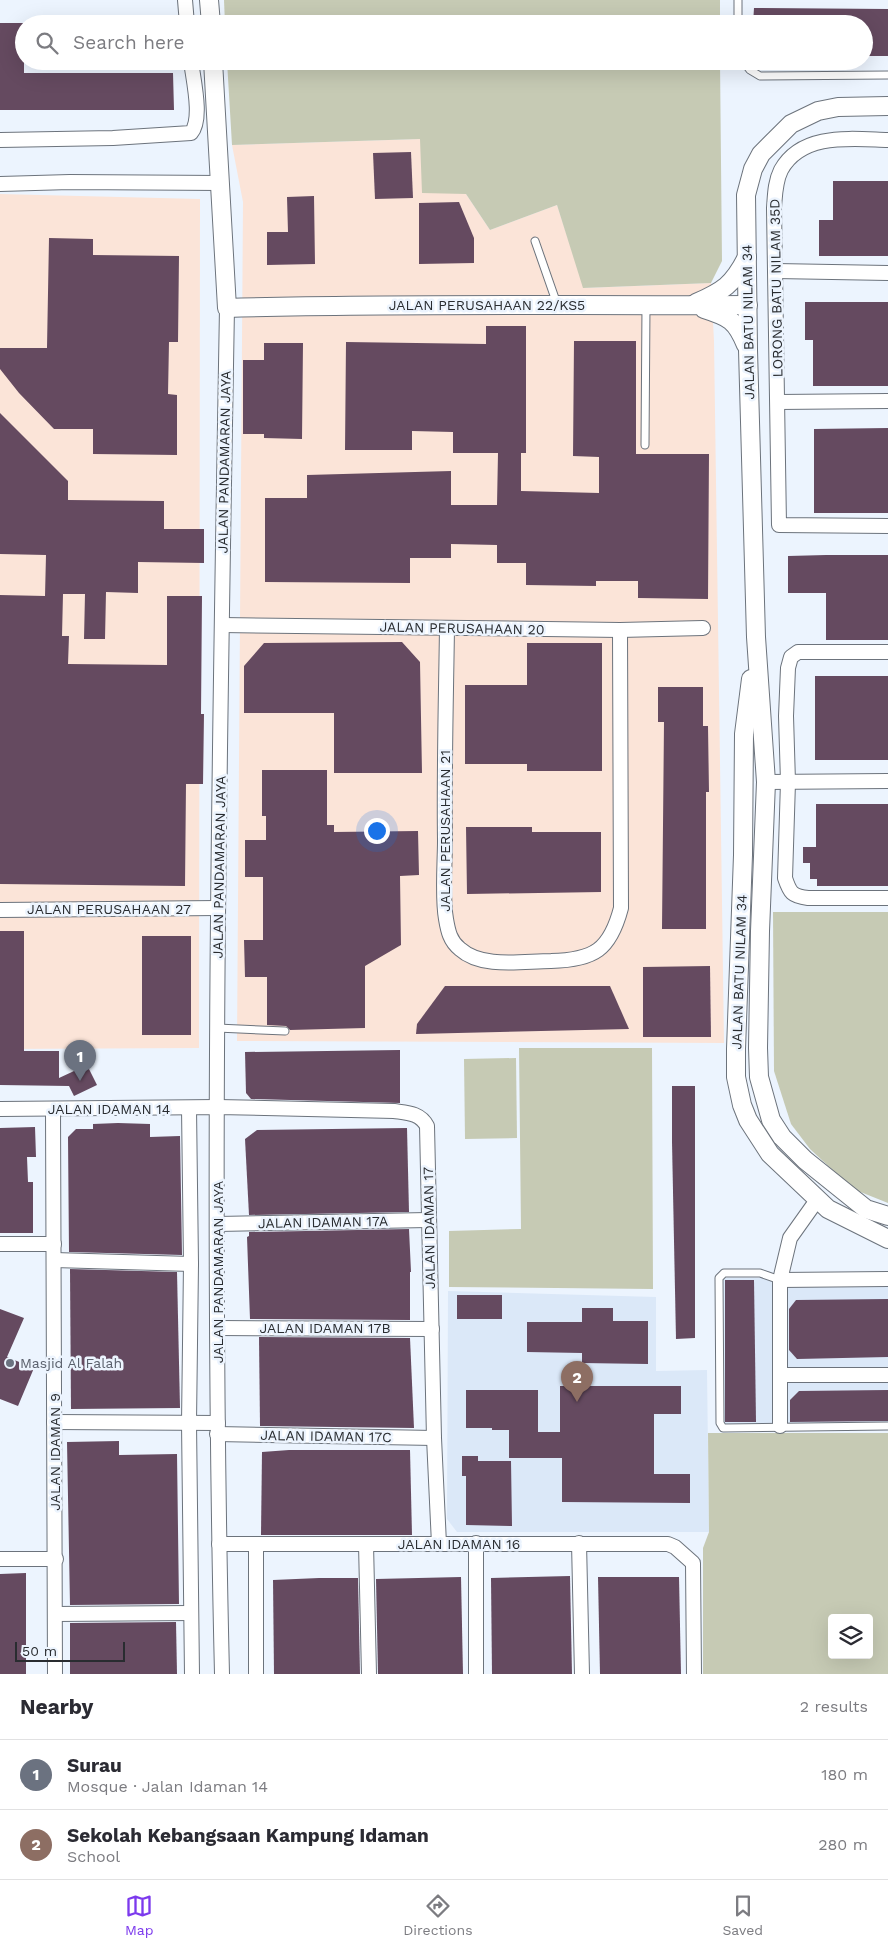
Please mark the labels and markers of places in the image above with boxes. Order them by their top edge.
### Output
pin: 1 [64,1040,96,1081]
place label: Masjid Al Falah [20,1355,122,1371]
marker: Masjid Al Falah [4,1357,16,1369]
pin: 2 [561,1361,593,1402]

